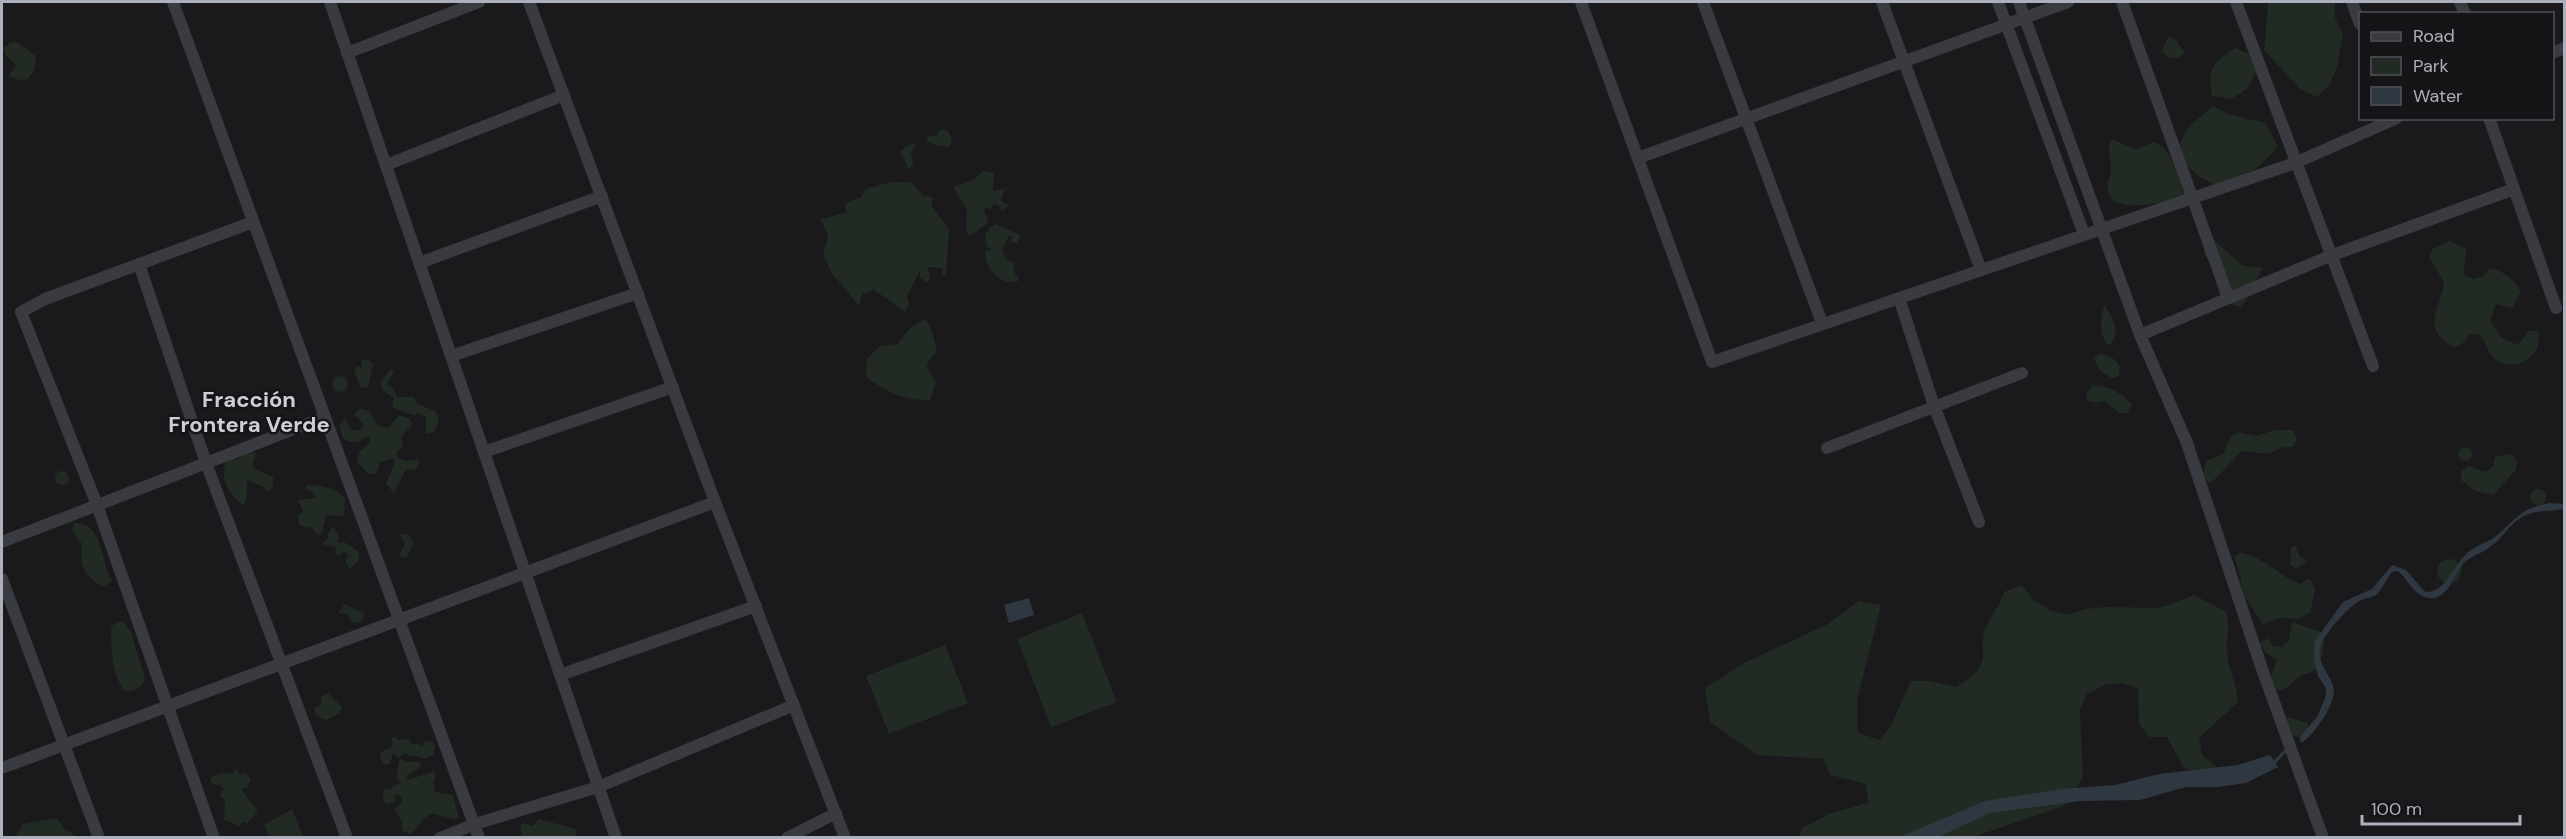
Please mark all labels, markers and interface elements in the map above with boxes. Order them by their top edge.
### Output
legend [2359,12,2554,120]
text: Road [2413,24,2455,48]
text: Park [2413,54,2449,78]
text: Water [2413,84,2463,108]
district label: Fracción Frontera Verde [168,385,330,439]
scale bar [2362,788,2520,826]
text: 100 m [2371,797,2422,821]

